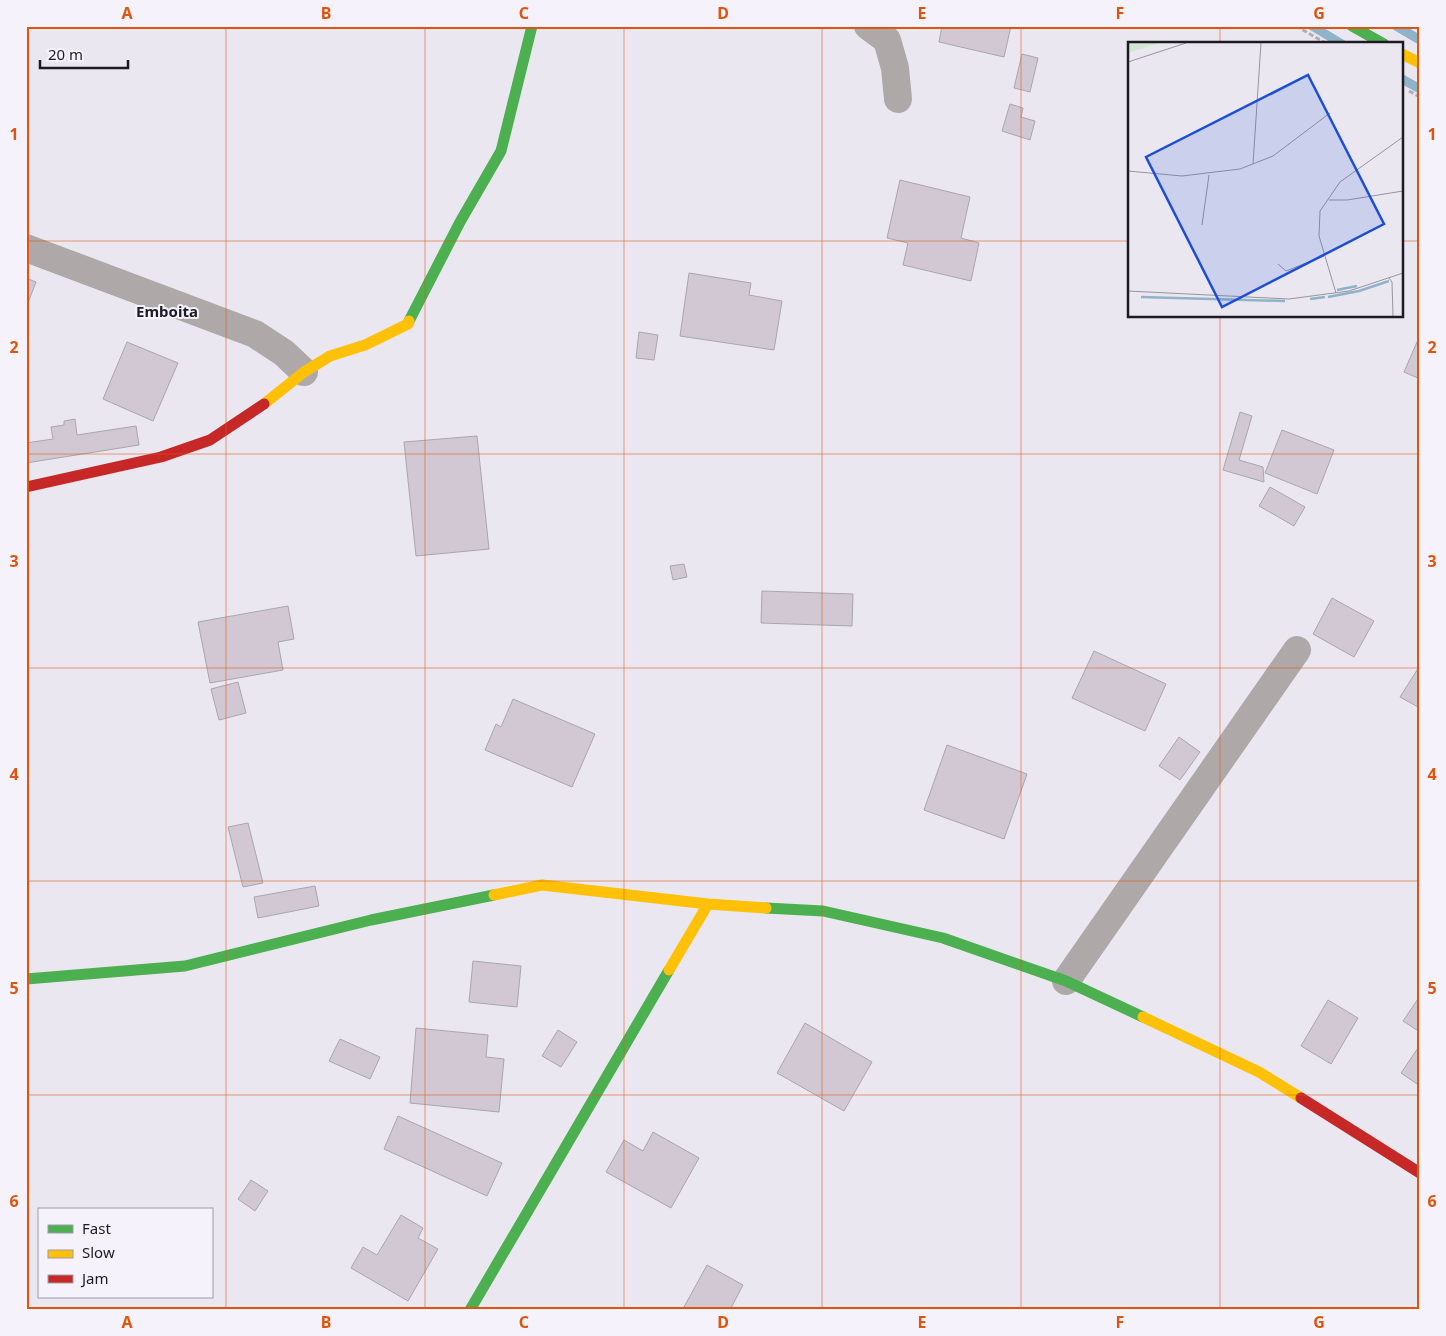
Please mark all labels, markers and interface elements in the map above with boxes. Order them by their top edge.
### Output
text: A [121,2,133,24]
text: B [321,2,331,24]
text: C [519,2,529,24]
text: D [717,2,729,24]
text: E [918,2,927,24]
text: F [1116,2,1124,24]
text: G [1313,2,1325,24]
scale bar [40,38,128,70]
inset map [1128,42,1404,318]
text: 20 m [48,44,83,64]
text: 1 [9,123,19,145]
text: 1 [1427,123,1437,145]
district label: Emboita [136,301,198,321]
text: 2 [9,336,19,358]
text: 2 [1427,336,1437,358]
text: 3 [9,550,19,572]
text: 3 [1427,550,1437,572]
text: 4 [9,763,19,785]
text: 4 [1427,763,1437,785]
text: 5 [9,977,19,999]
text: 5 [1427,977,1437,999]
text: 6 [9,1190,19,1212]
text: 6 [1427,1190,1437,1212]
legend [38,1208,212,1298]
text: Fast [82,1218,111,1238]
text: Slow [82,1242,115,1262]
text: Jam [80,1268,109,1288]
text: A [121,1311,133,1333]
text: B [321,1311,331,1333]
text: C [519,1311,529,1333]
text: D [717,1311,729,1333]
text: E [918,1311,927,1333]
text: F [1116,1311,1124,1333]
text: G [1313,1311,1325,1333]

